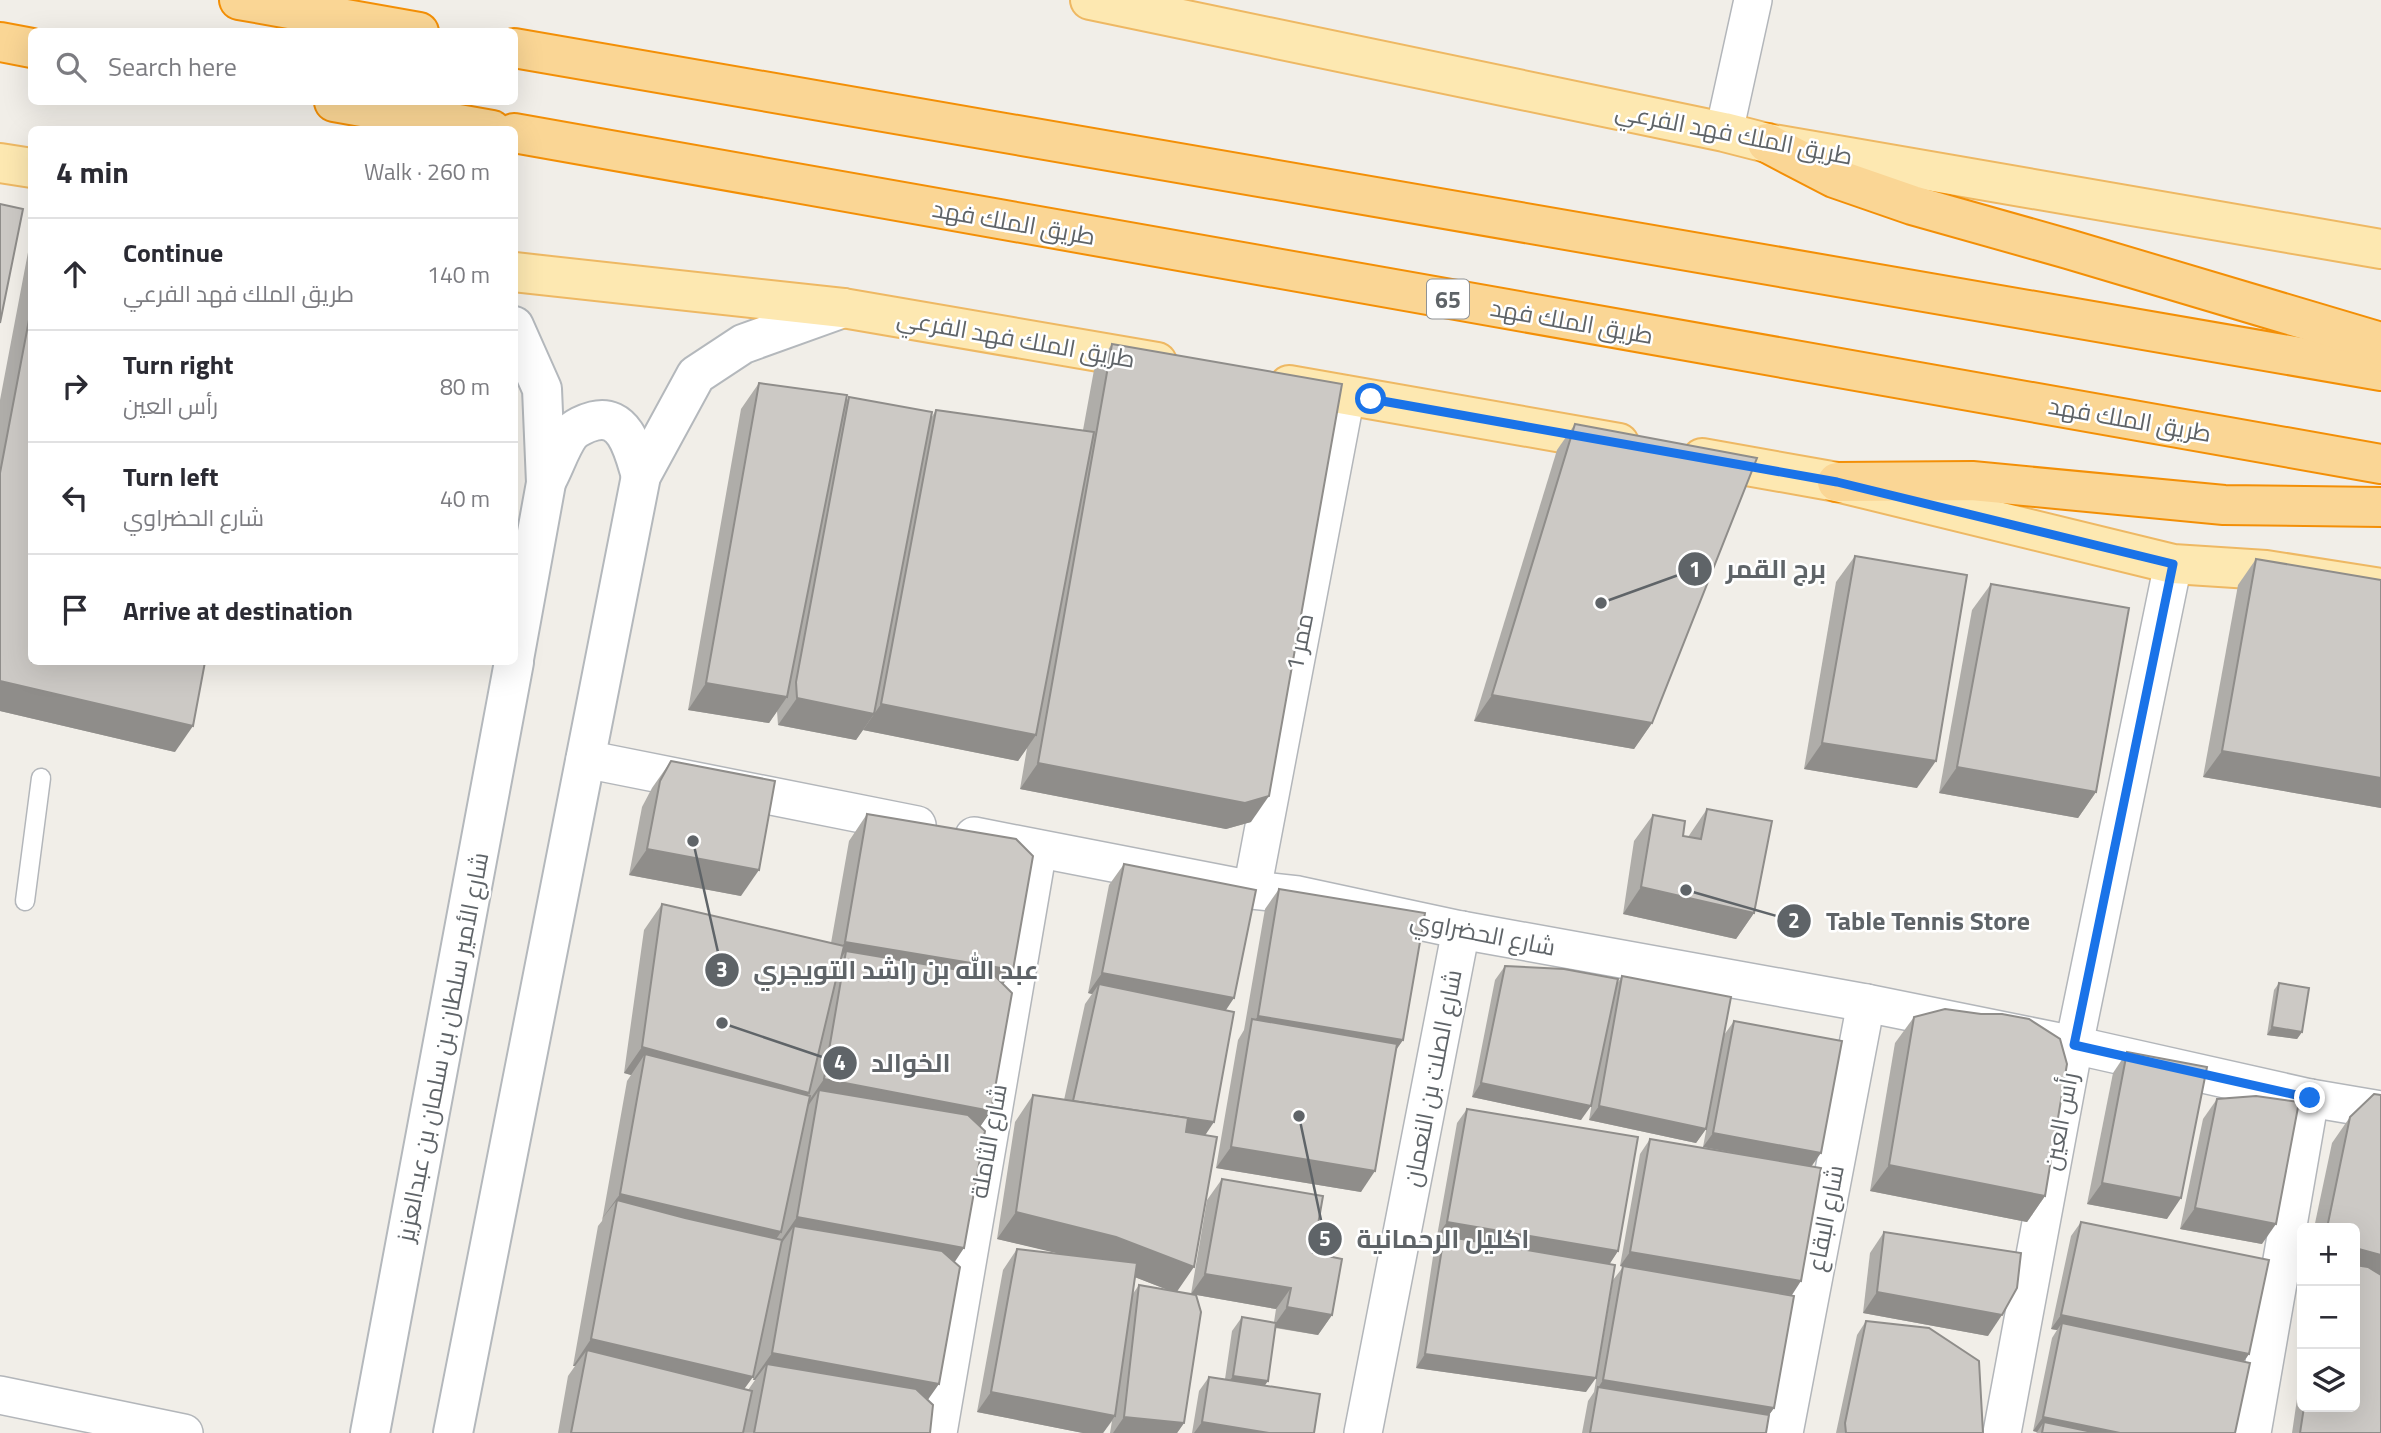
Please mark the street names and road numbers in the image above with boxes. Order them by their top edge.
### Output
street label: طريق الملك فهد الفرعي [1612,92,1856,176]
street label: طريق الملك فهد [930,190,1098,254]
road number: 65 [1427,280,1469,318]
street label: طريق الملك فهد [1488,289,1656,353]
street label: طريق الملك فهد الفرعي [894,299,1138,379]
street label: طريق الملك فهد [2046,387,2214,451]
street label: ممر 1 [1276,610,1322,674]
street label: شارع الأمير سلطان بن سلمان بن عبدالعزيز [386,849,497,1247]
street label: شارع الحضراوي [1407,901,1559,966]
street label: شارع الصلت بن النعمان [1393,966,1471,1190]
street label: رأس العين [2033,1069,2087,1173]
street label: شارع الثاملة [960,1081,1016,1201]
street label: شارع البقاع [1797,1162,1853,1274]

